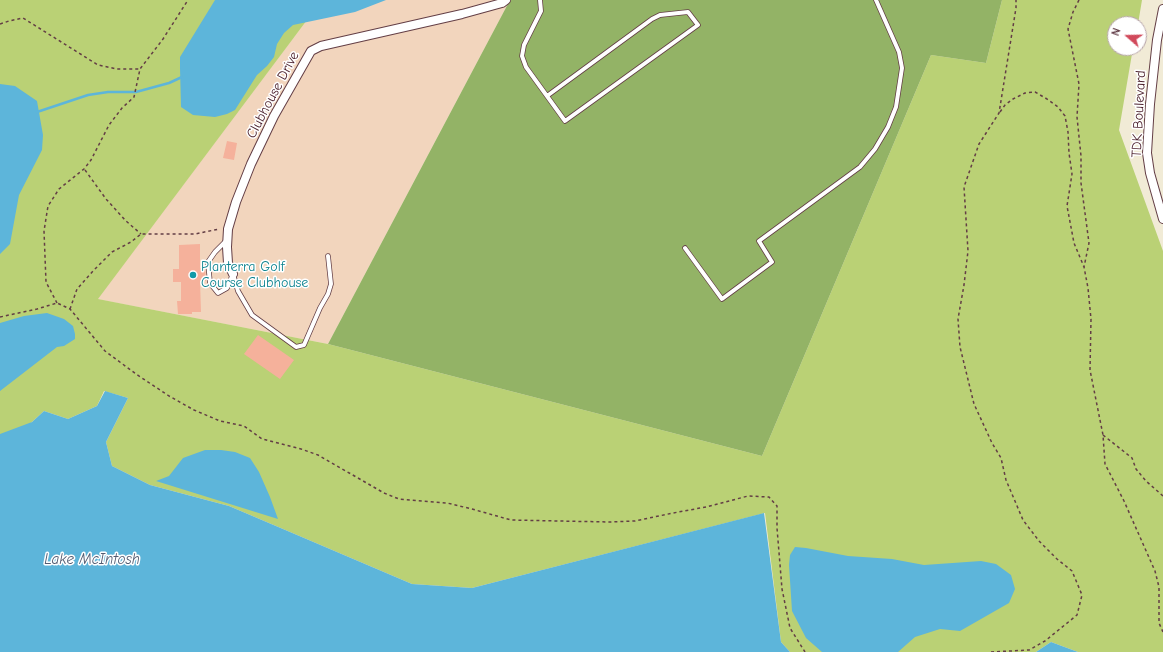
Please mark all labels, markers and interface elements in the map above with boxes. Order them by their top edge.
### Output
north arrow [1107,16,1147,56]
text: N [1109,26,1124,38]
street label: Clubhouse Drive [243,49,303,141]
street label: TDK Boulevard [1128,70,1150,158]
place label: Planterra Golf Course Clubhouse [201,259,308,292]
marker: Planterra Golf Course Clubhouse [188,270,198,280]
water label: Lake McIntosh [44,551,140,569]

